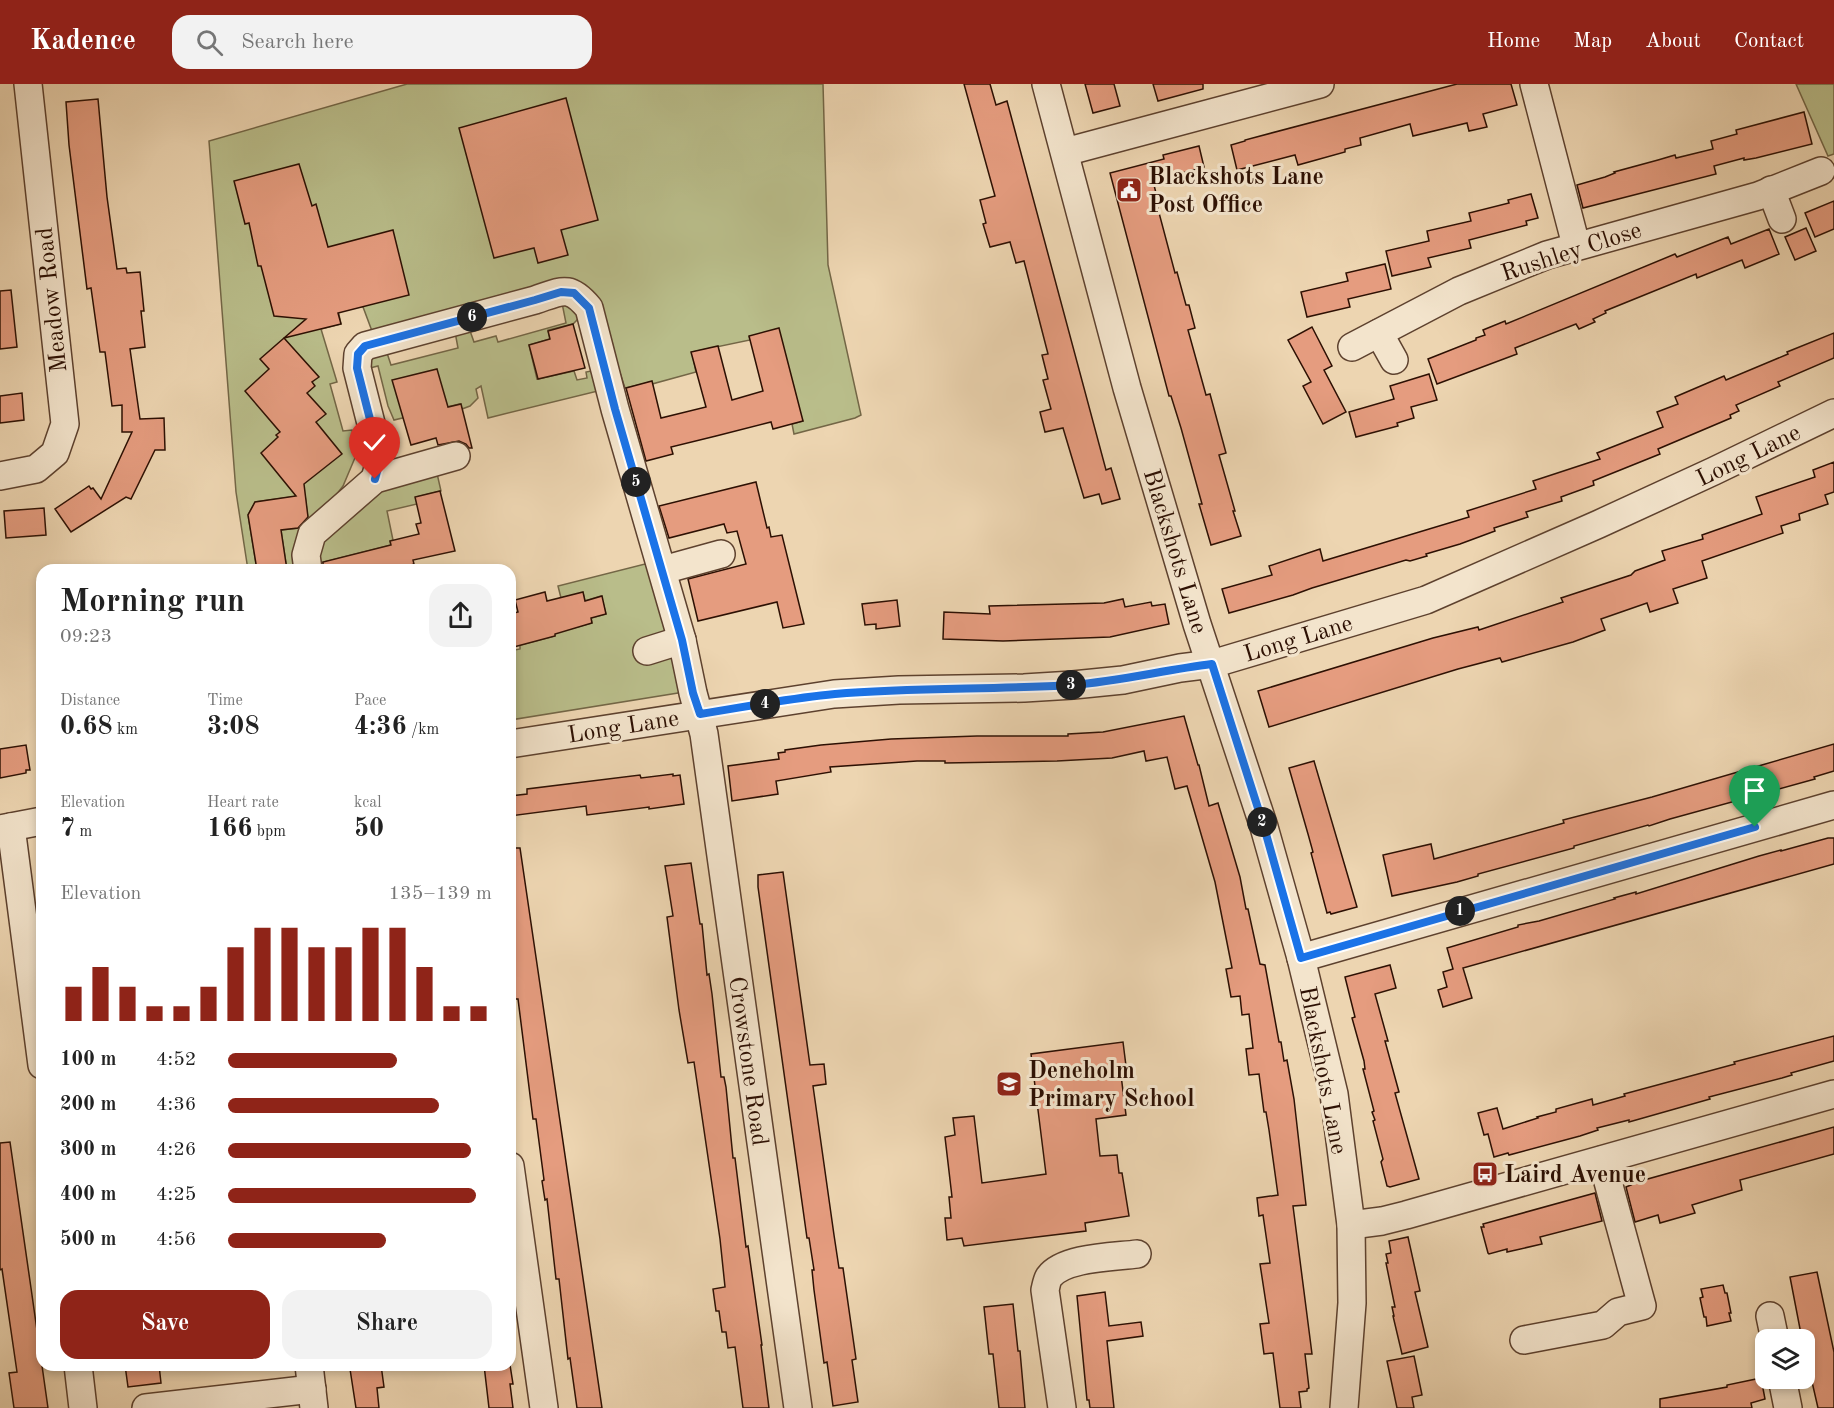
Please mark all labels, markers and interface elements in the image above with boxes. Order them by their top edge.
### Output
search box [172,15,592,69]
icon: search [193,26,226,59]
text: Kadence [30,28,136,56]
text: Search here [241,31,354,53]
text: Home [1487,31,1540,52]
text: Map [1573,31,1612,52]
text: About [1645,31,1701,52]
text: Contact [1734,31,1804,52]
place label: Blackshots Lane Post Office [1148,166,1324,218]
public building icon: Blackshots Lane Post Office [1114,175,1144,205]
street label: Rushley Close [1498,219,1645,287]
street label: Meadow Road [33,226,73,374]
pin: 6 [457,302,487,332]
text: 6 [467,309,477,325]
pin [349,417,400,479]
street label: Long Lane [1693,421,1805,492]
icon: check [358,426,391,459]
street label: Blackshots Lane [1138,466,1211,637]
pin: 5 [621,467,651,497]
text: 5 [631,474,641,490]
button: share [429,584,492,647]
text: Morning run [60,586,245,619]
street label: Long Lane [1241,612,1356,668]
text: 09:23 [60,627,112,647]
pin: 3 [1056,670,1086,700]
text: 3 [1066,677,1076,693]
pin: 4 [750,689,780,719]
text: Distance [60,693,120,709]
text: Time [207,693,243,709]
text: Pace [354,693,386,709]
text: 4 [760,696,770,712]
street label: Long Lane [566,707,681,749]
text: 0.68 [60,714,113,740]
text: 3:08 [207,714,260,740]
text: 4:36 [354,714,407,740]
text: km [113,722,138,738]
text: /km [407,722,439,738]
pin [1729,765,1780,827]
icon: arrive [1738,774,1771,807]
text: Elevation [60,795,125,811]
text: Heart rate [207,795,279,811]
text: kcal [354,795,382,811]
pin: 2 [1247,807,1277,837]
text: 2 [1257,814,1267,830]
text: 7 [60,816,75,842]
text: 166 [207,816,252,842]
text: 50 [354,816,384,842]
text: m [75,824,92,840]
text: bpm [252,824,286,840]
text: Elevation [60,884,141,904]
text: 135–139 m [389,884,492,904]
pin: 1 [1445,896,1475,926]
text: 1 [1455,903,1465,919]
street label: Crowstone Road [723,975,771,1148]
street label: Blackshots Lane [1294,984,1350,1156]
text: 100 m [60,1050,116,1070]
text: 4:52 [156,1050,196,1070]
place label: Deneholm Primary School [1028,1060,1195,1112]
school or university icon: Deneholm Primary School [994,1069,1024,1099]
text: 200 m [60,1095,116,1115]
text: 4:36 [156,1095,196,1115]
text: 300 m [60,1140,116,1160]
text: 4:26 [156,1140,196,1160]
bus stop icon: Laird Avenue [1470,1159,1500,1189]
place label: Laird Avenue [1504,1164,1646,1188]
text: 400 m [60,1185,116,1205]
text: 4:25 [156,1185,196,1205]
text: 500 m [60,1230,116,1250]
text: 4:56 [156,1230,196,1250]
button: Save [60,1290,270,1359]
button: Share [282,1290,492,1359]
map controls [1755,1329,1815,1389]
button: layers [1755,1329,1815,1389]

